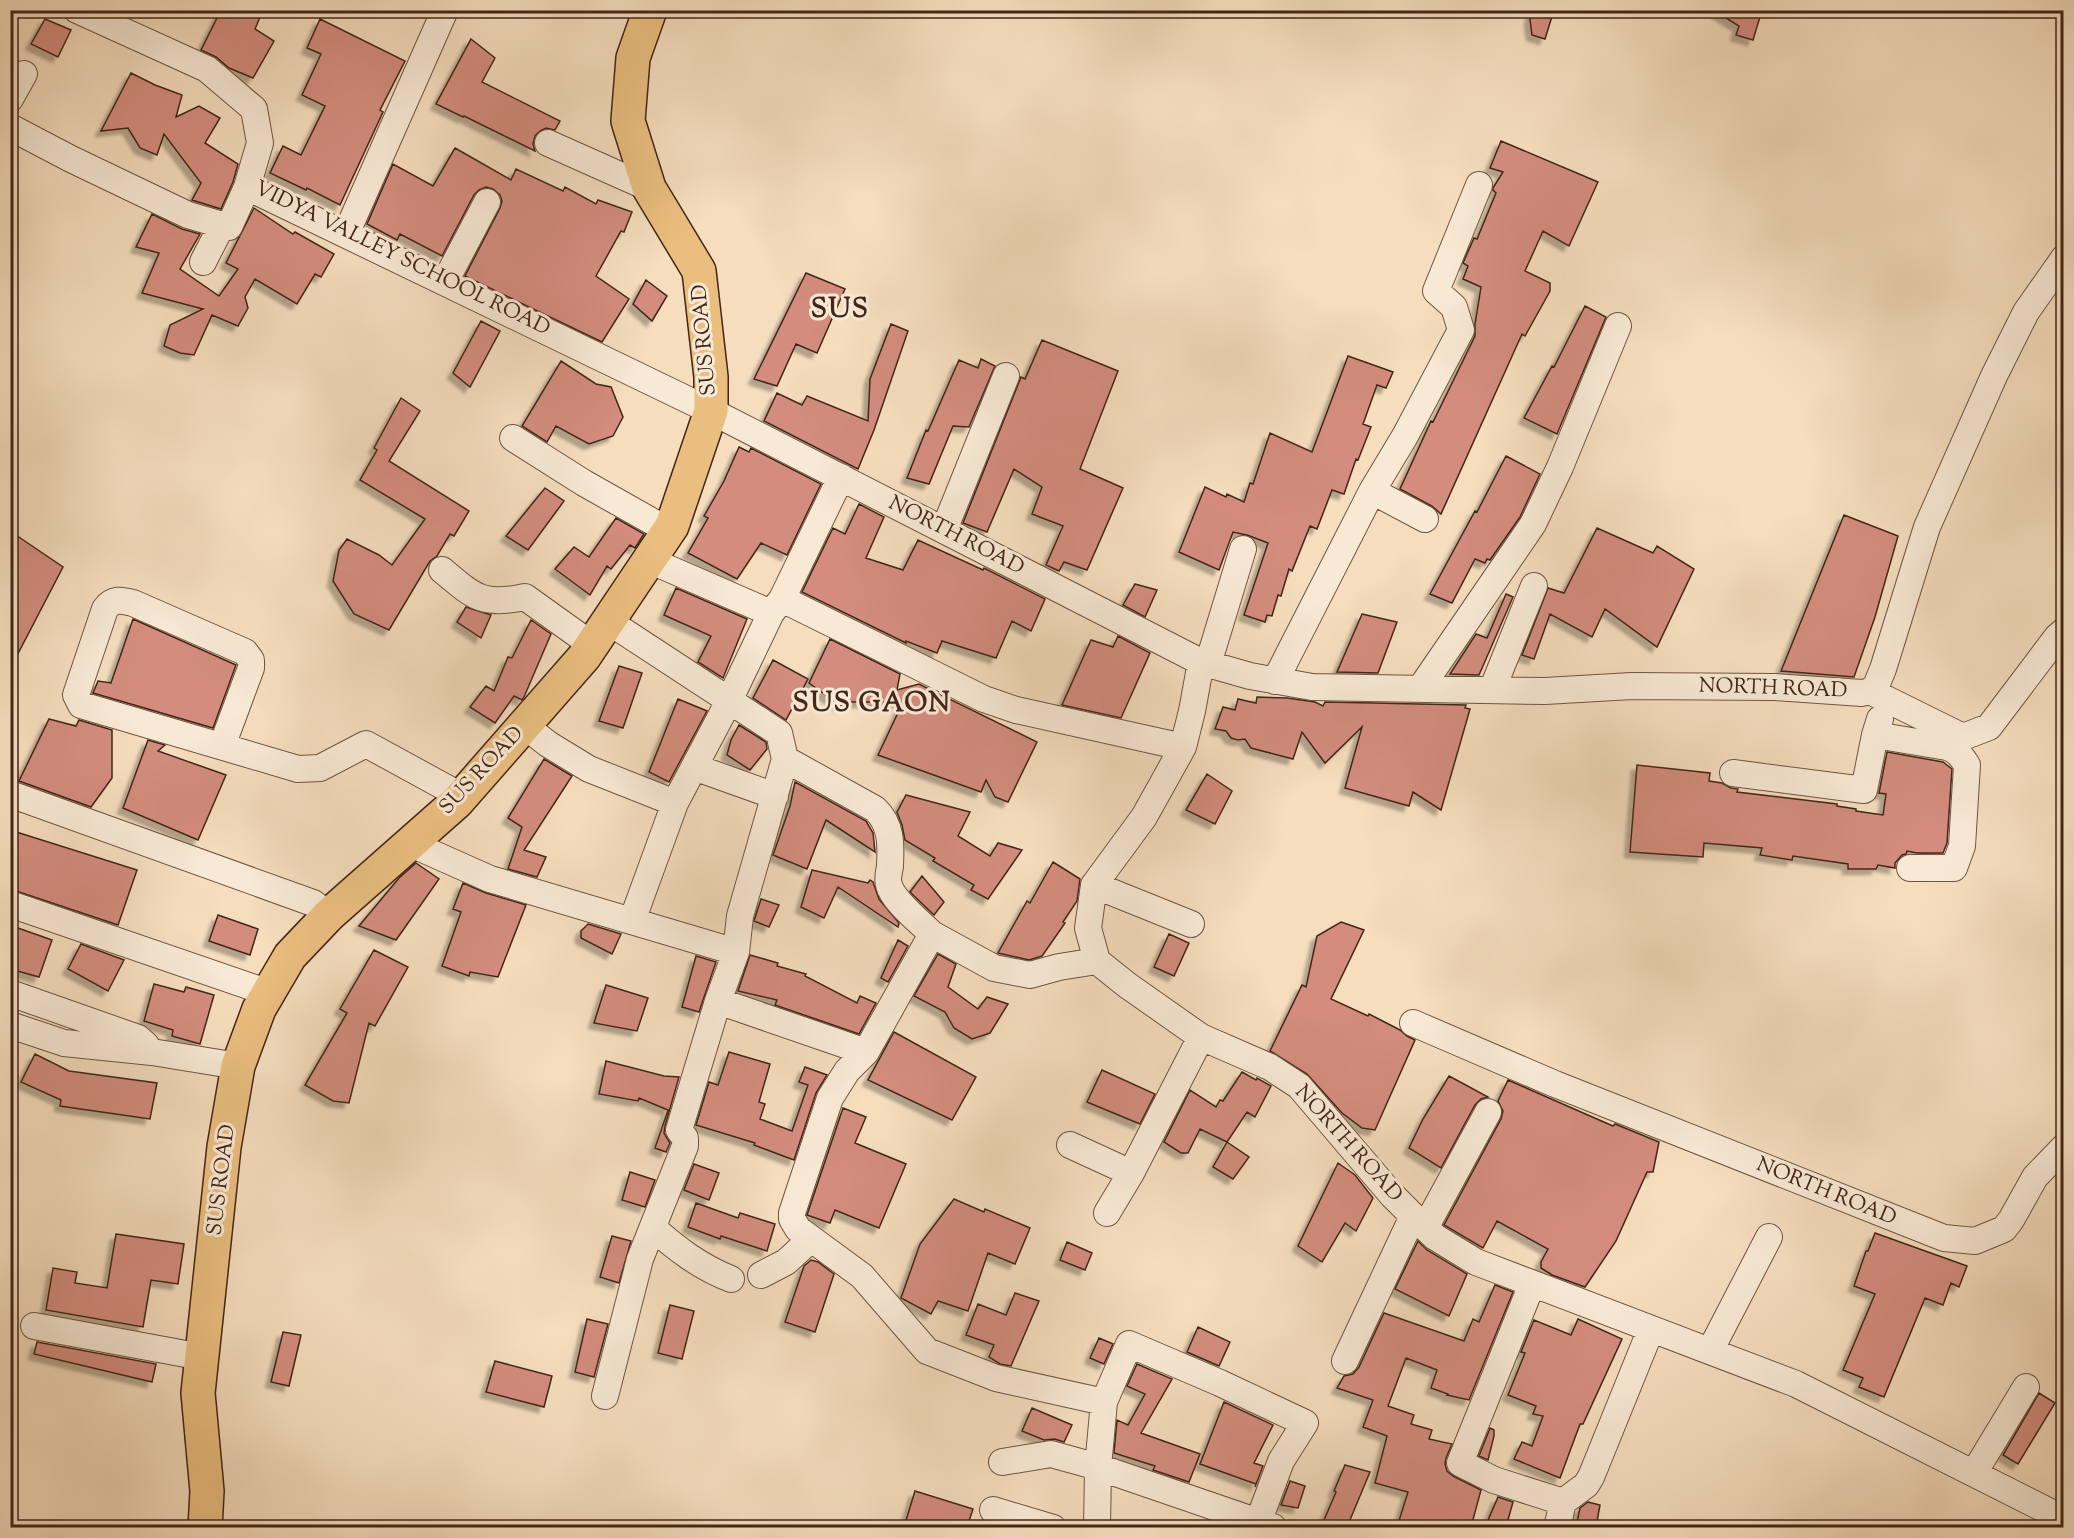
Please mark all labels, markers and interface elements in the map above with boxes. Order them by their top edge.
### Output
street label: VIDYA VALLEY SCHOOL ROAD [249,174,555,344]
street label: SUS ROAD [685,283,725,397]
district label: SUS [811,291,869,330]
street label: NORTH ROAD [883,489,1029,583]
street label: NORTH ROAD [1698,671,1848,707]
district label: SUS GAON [793,685,951,724]
street label: SUS ROAD [433,720,531,822]
street label: NORTH ROAD [1287,1079,1409,1209]
street label: SUS ROAD [200,1123,244,1237]
street label: NORTH ROAD [1751,1150,1901,1234]

